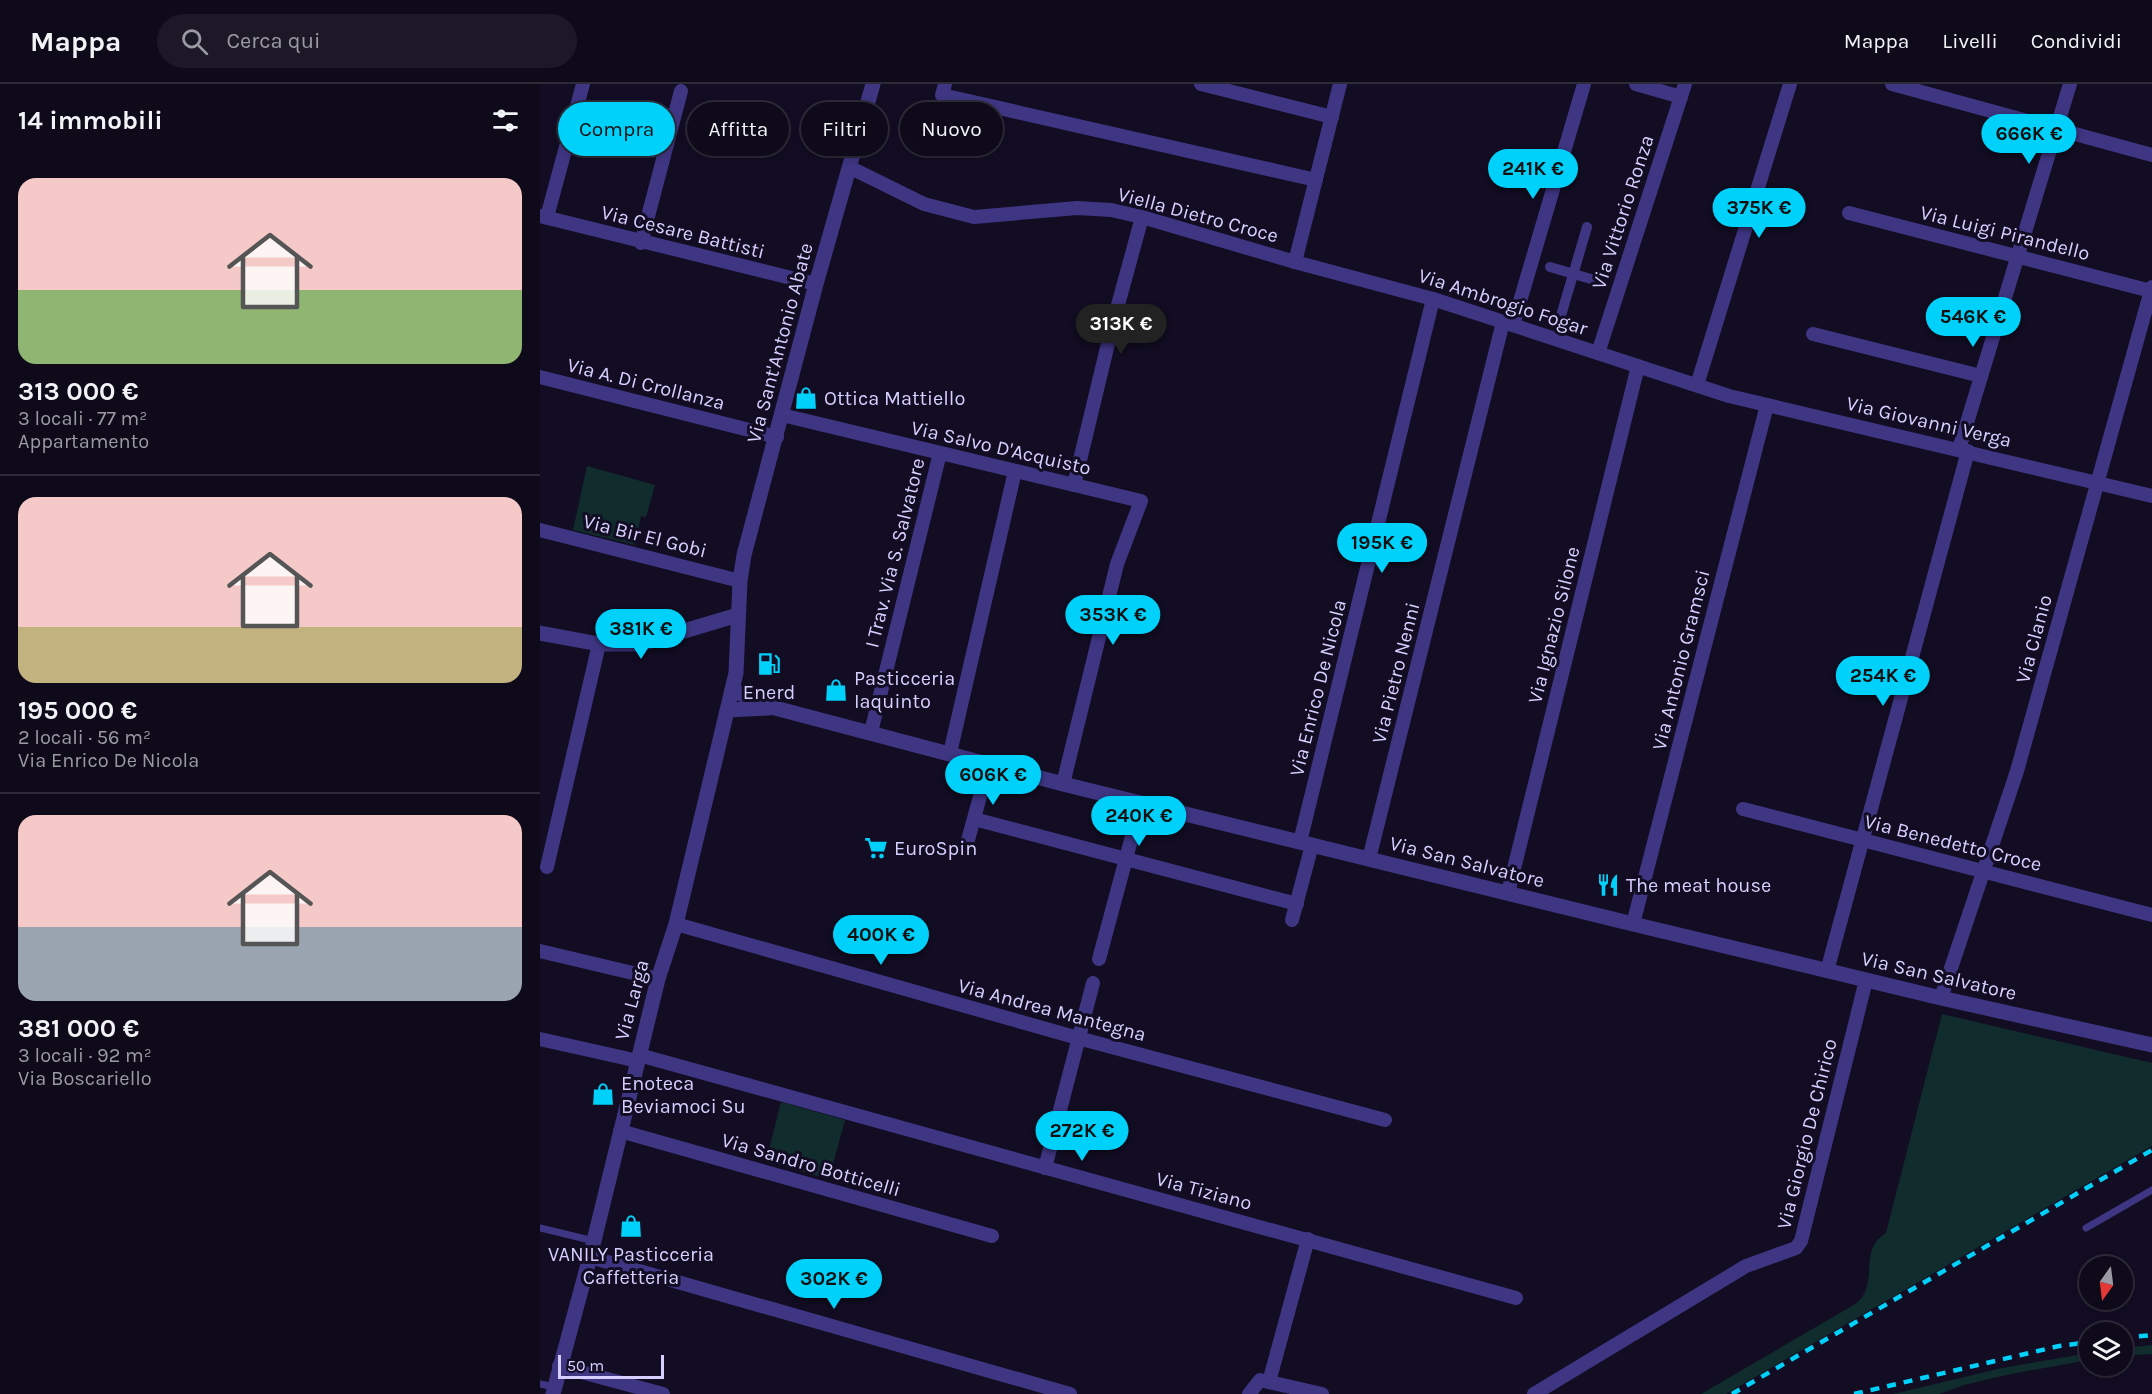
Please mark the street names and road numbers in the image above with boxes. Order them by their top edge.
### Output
street label: Via Vittorio Ronza [1587,132,1659,292]
street label: Viella Dietro Croce [1115,182,1281,248]
street label: Via Cesare Battisti [599,201,767,263]
street label: Via Luigi Pirandello [1918,201,2092,265]
street label: Via Sant'Antonio Abate [742,240,818,446]
street label: Via Ambrogio Fogar [1416,264,1591,340]
street label: Via A. Di Crollanza [565,353,727,415]
street label: Via Giovanni Verga [1844,392,2014,452]
street label: Via Salvo D'Acquisto [909,416,1093,480]
street label: I Trav. Via S. Salvatore [860,456,930,650]
street label: Via Bir El Gobi [581,510,709,562]
street label: Via Ignazio Silone [1523,544,1585,706]
street label: Via Antonio Gramsci [1647,567,1715,753]
street label: Via Clanio [2011,592,2057,686]
street label: Via Enrico De Nicola [1285,597,1351,779]
street label: Via Pietro Nenni [1367,600,1425,746]
street label: Via Benedetto Croce [1862,810,2044,876]
street label: Via San Salvatore [1387,832,1547,892]
street label: Via San Salvatore [1859,947,2019,1005]
street label: Via Larga [610,957,654,1043]
street label: Via Andrea Mantegna [955,974,1149,1046]
street label: Via Giorgio De Chirico [1772,1036,1842,1232]
street label: Via Sandro Botticelli [719,1128,903,1202]
street label: Via Tiziano [1153,1167,1255,1215]

